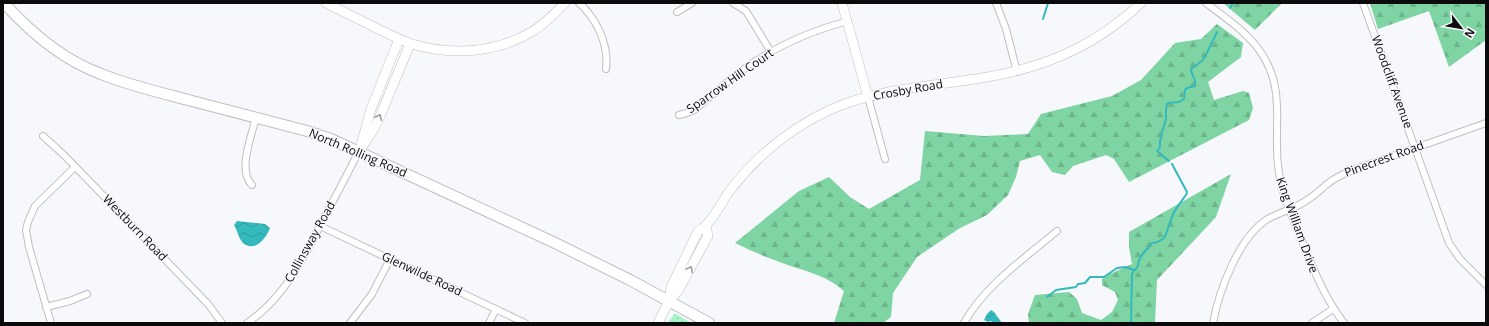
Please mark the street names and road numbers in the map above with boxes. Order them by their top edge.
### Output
street label: Woodcliff Avenue [1368,33,1417,131]
street label: Sparrow Hill Court [683,44,777,117]
street label: Crosby Road [872,75,944,104]
street label: North Rolling Road [306,124,410,181]
street label: Pinecrest Road [1342,136,1426,181]
street label: King William Drive [1272,175,1323,275]
street label: Westburn Road [99,191,172,265]
street label: Collinsway Road [280,198,339,286]
street label: Glenwilde Road [379,247,465,300]

